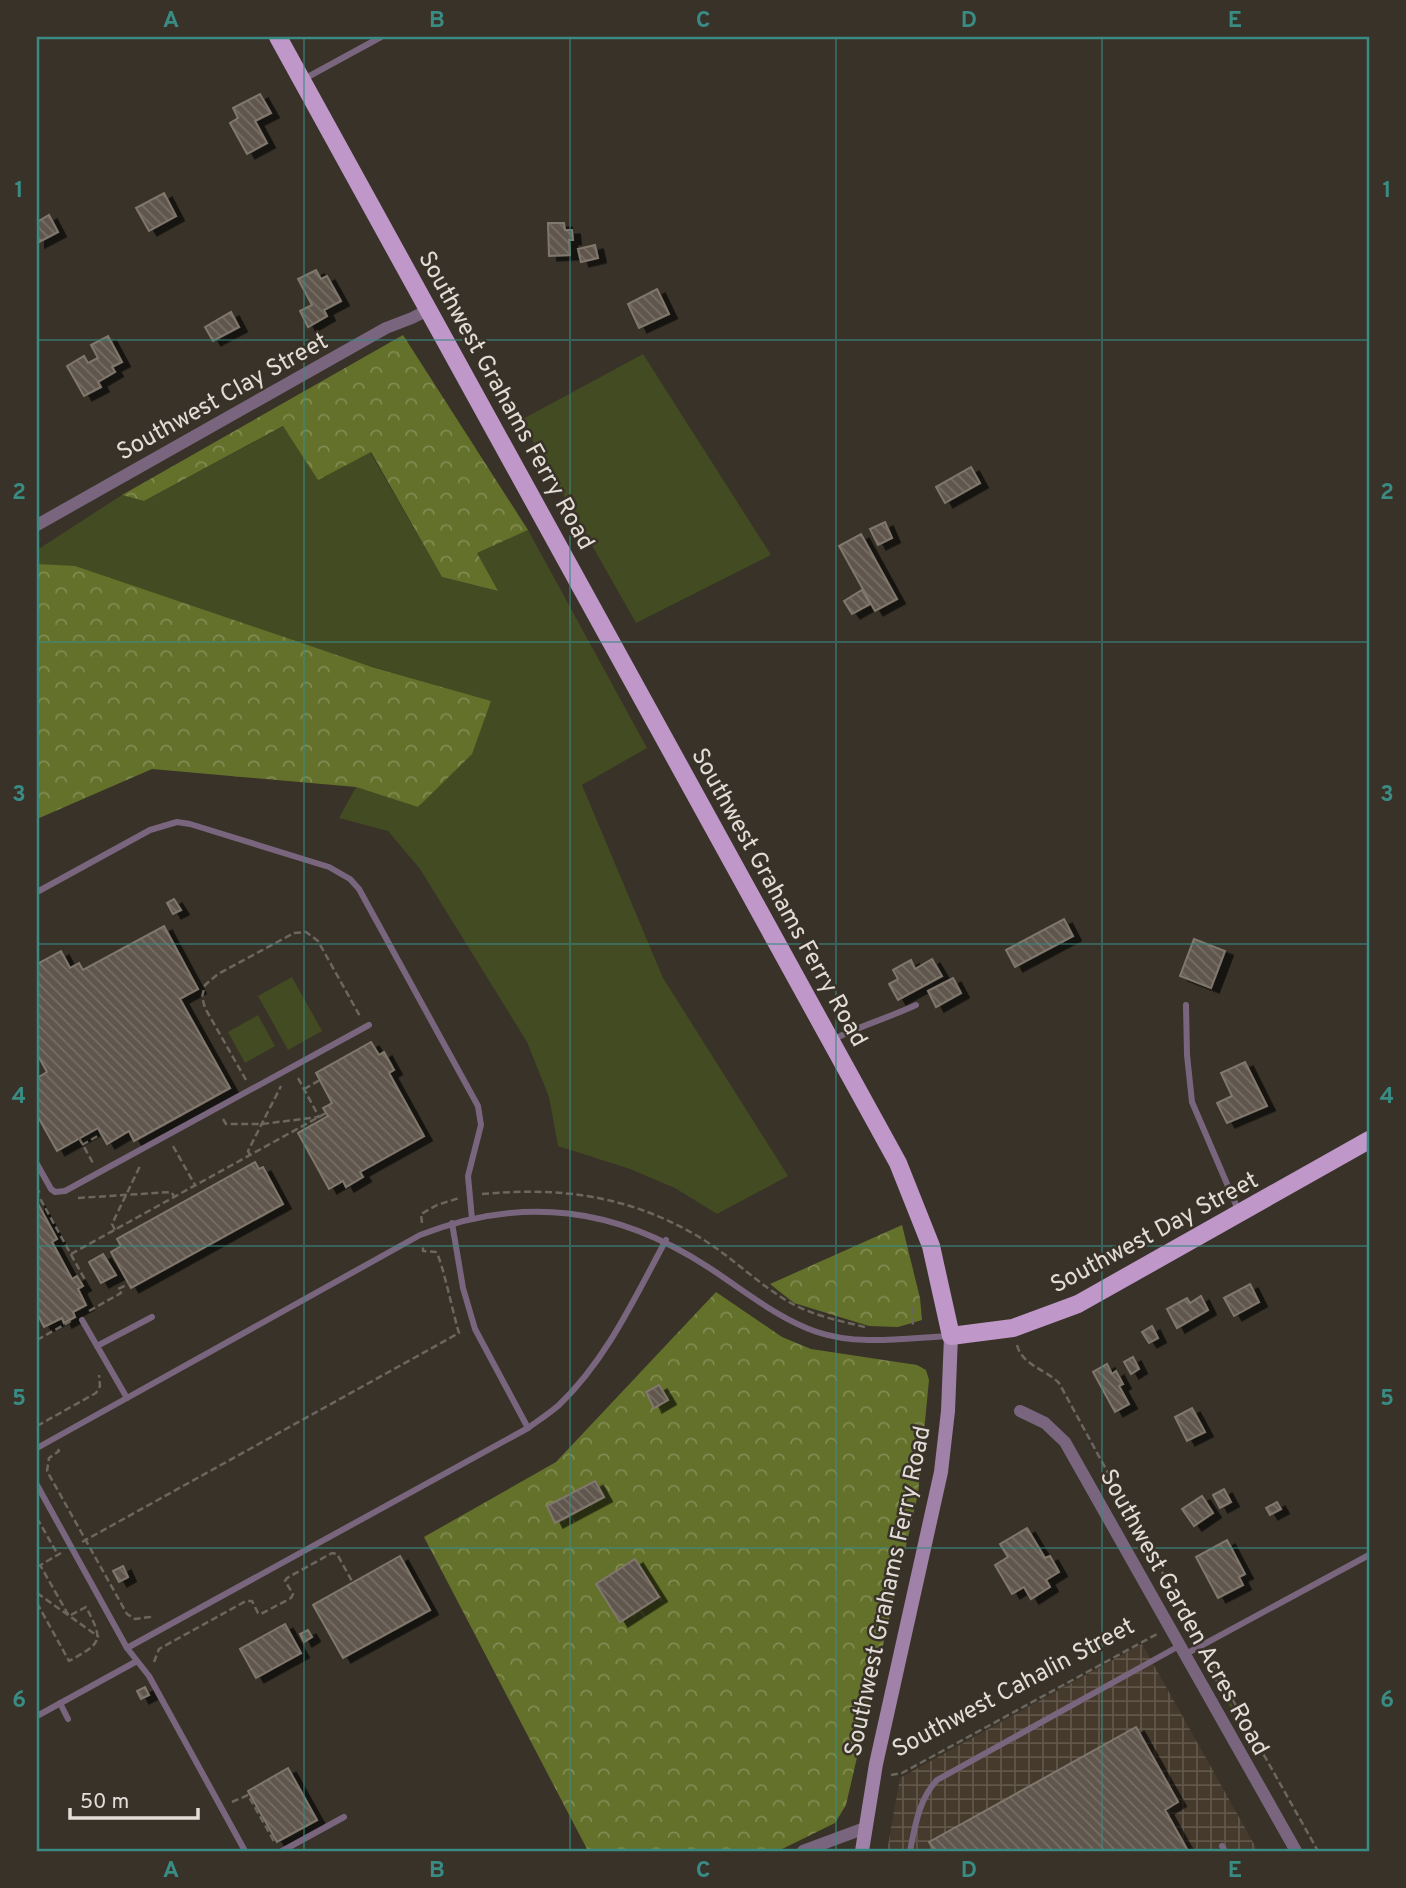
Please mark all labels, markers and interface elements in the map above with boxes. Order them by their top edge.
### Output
text: A [163,7,179,36]
text: B [429,7,445,36]
text: C [696,7,710,36]
text: D [961,7,977,36]
text: E [1228,7,1242,36]
text: 1 [14,177,24,206]
text: 1 [1382,177,1392,206]
street label: Southwest Grahams Ferry Road [410,246,600,556]
street label: Southwest Clay Street [112,327,334,468]
text: 2 [12,479,26,508]
text: 2 [1380,479,1394,508]
street label: Southwest Grahams Ferry Road [683,743,873,1053]
text: 3 [12,781,26,810]
text: 3 [1380,781,1394,810]
text: 4 [12,1083,26,1112]
text: 4 [1380,1083,1394,1112]
street label: Southwest Day Street [1046,1166,1264,1301]
text: 5 [12,1385,26,1414]
text: 5 [1380,1385,1394,1414]
street label: Southwest Grahams Ferry Road [839,1423,939,1759]
street label: Southwest Garden Acres Road [1092,1464,1275,1762]
street label: Southwest Cahalin Street [888,1612,1140,1765]
text: 6 [12,1687,26,1716]
text: 6 [1380,1687,1394,1716]
scale bar [70,1776,198,1820]
text: 50 m [80,1789,129,1816]
text: A [163,1857,179,1886]
text: B [429,1857,445,1886]
text: C [696,1857,710,1886]
text: D [961,1857,977,1886]
text: E [1228,1857,1242,1886]

